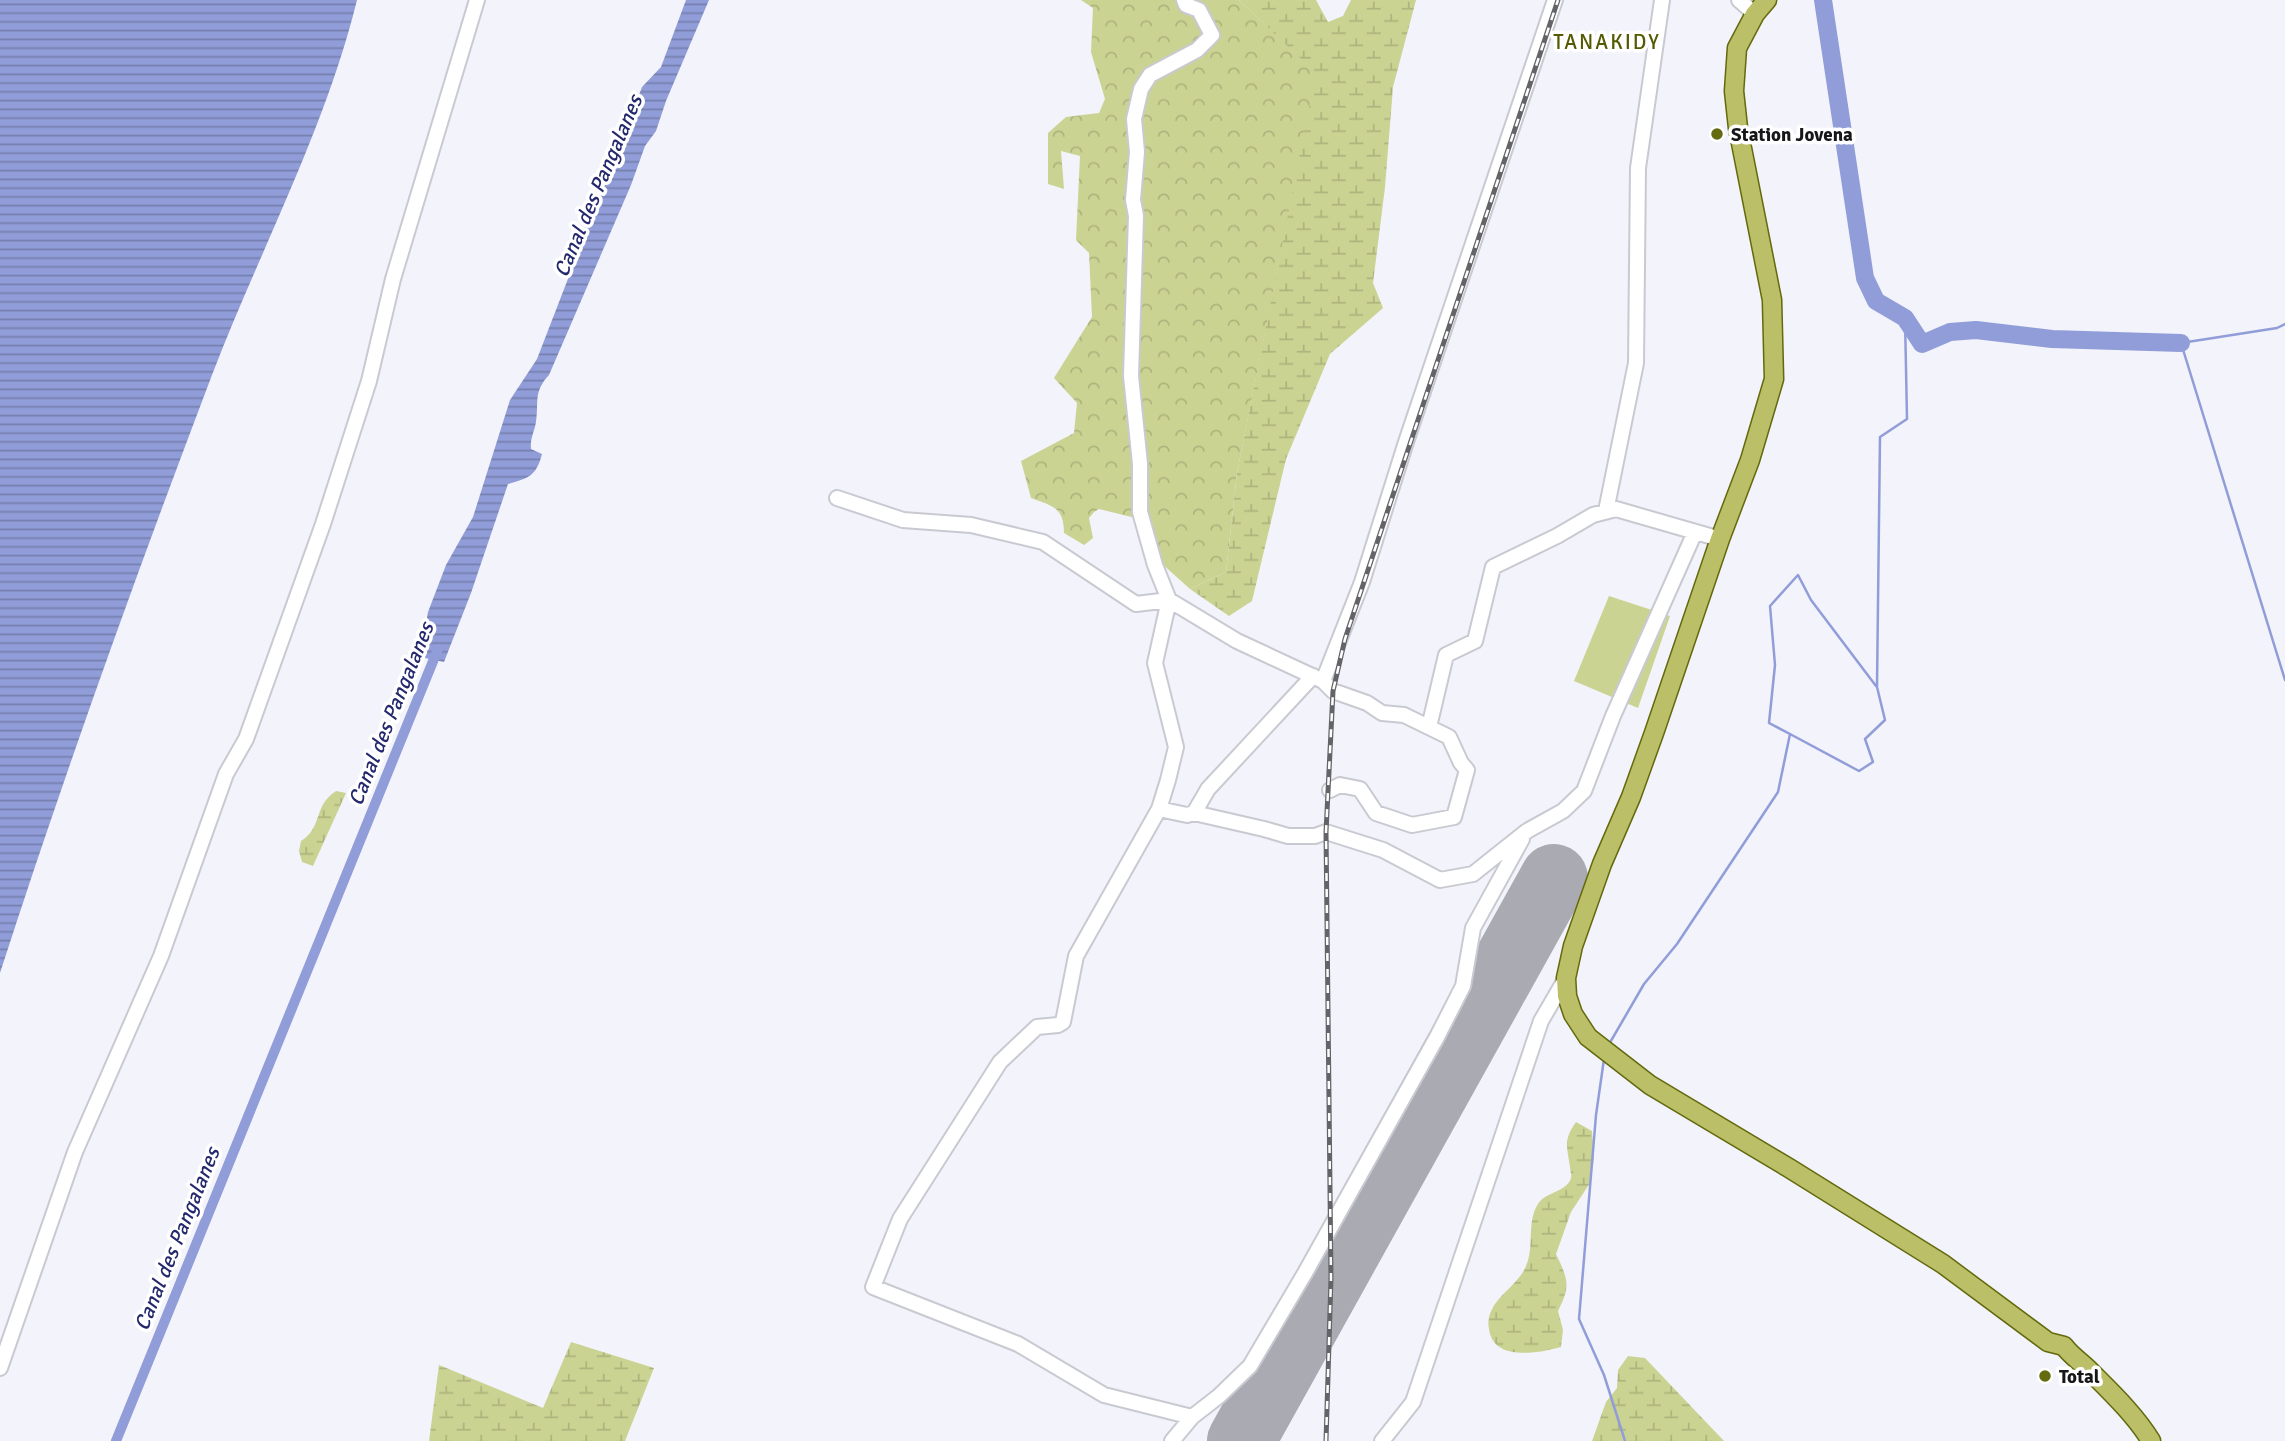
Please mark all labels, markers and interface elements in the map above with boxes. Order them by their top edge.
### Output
district label: TANAKIDY [1553,29,1661,55]
water label: Canal des Pangalanes [548,90,649,281]
place label: Station Jovena [1731,123,1853,147]
marker: Station Jovena [1709,126,1725,142]
water label: Canal des Pangalanes [342,617,440,809]
water label: Canal des Pangalanes [128,1142,226,1334]
place label: Total [2059,1365,2100,1389]
marker: Total [2037,1368,2053,1384]

